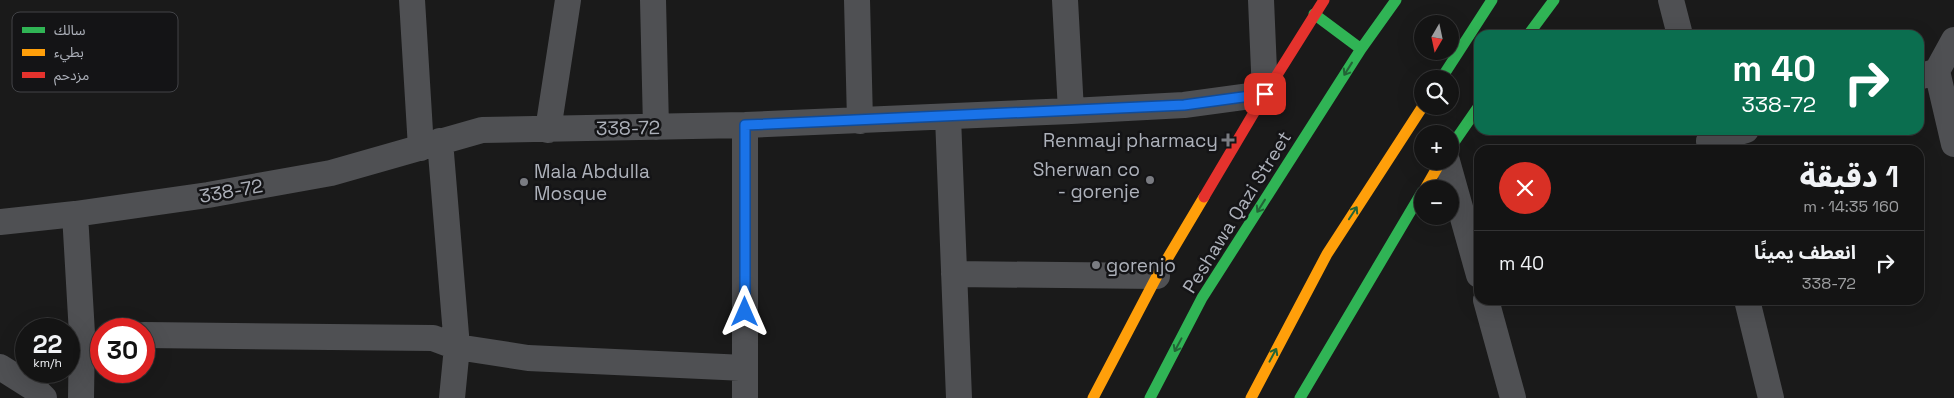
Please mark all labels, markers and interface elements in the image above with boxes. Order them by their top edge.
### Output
legend [12,12,178,92]
north arrow [1414,15,1459,60]
map controls [1414,15,1459,225]
text: سالك [54,21,86,39]
text: بطيء [54,43,84,63]
text: 40 m [1732,47,1816,91]
icon: right [1834,50,1899,115]
one-way arrow [1343,61,1353,75]
text: مزدحم [54,66,89,86]
button: search [1414,70,1459,115]
pin [1244,73,1286,115]
icon: arrive [1251,80,1279,108]
text: 338-72 [1741,90,1816,118]
street label: 338-72 [596,115,660,141]
button: + [1414,125,1459,170]
street label: Peshawa Qazi Street [1177,126,1297,298]
place label: Renmayi pharmacy [1043,128,1218,153]
marker: Renmayi pharmacy [1222,134,1234,146]
place label: Sherwan co - gorenje [1033,157,1140,204]
text: 1 دقيقة [1799,157,1899,196]
place label: Mala Abdulla Mosque [534,159,650,206]
button: close [1499,162,1551,214]
street label: 338-72 [197,173,265,209]
marker: Sherwan co - gorenje [1144,174,1156,186]
marker: Mala Abdulla Mosque [518,176,530,188]
button: − [1414,180,1459,225]
text: 160 m · 14:35 [1803,196,1899,217]
one-way arrow [1256,198,1266,212]
one-way arrow [1348,207,1358,221]
text: انعطف يمينًا [1754,240,1856,265]
icon: right [1871,249,1899,277]
text: 40 m [1499,251,1544,276]
place label: gorenjo [1106,253,1176,278]
marker: gorenjo [1090,259,1102,271]
text: 338-72 [1802,273,1856,294]
position arrow [718,285,770,337]
speed limit sign: 30 [90,318,155,383]
text: 22 [33,328,62,360]
one-way arrow [1173,338,1183,353]
one-way arrow [1269,348,1279,363]
text: km/h [33,355,62,371]

